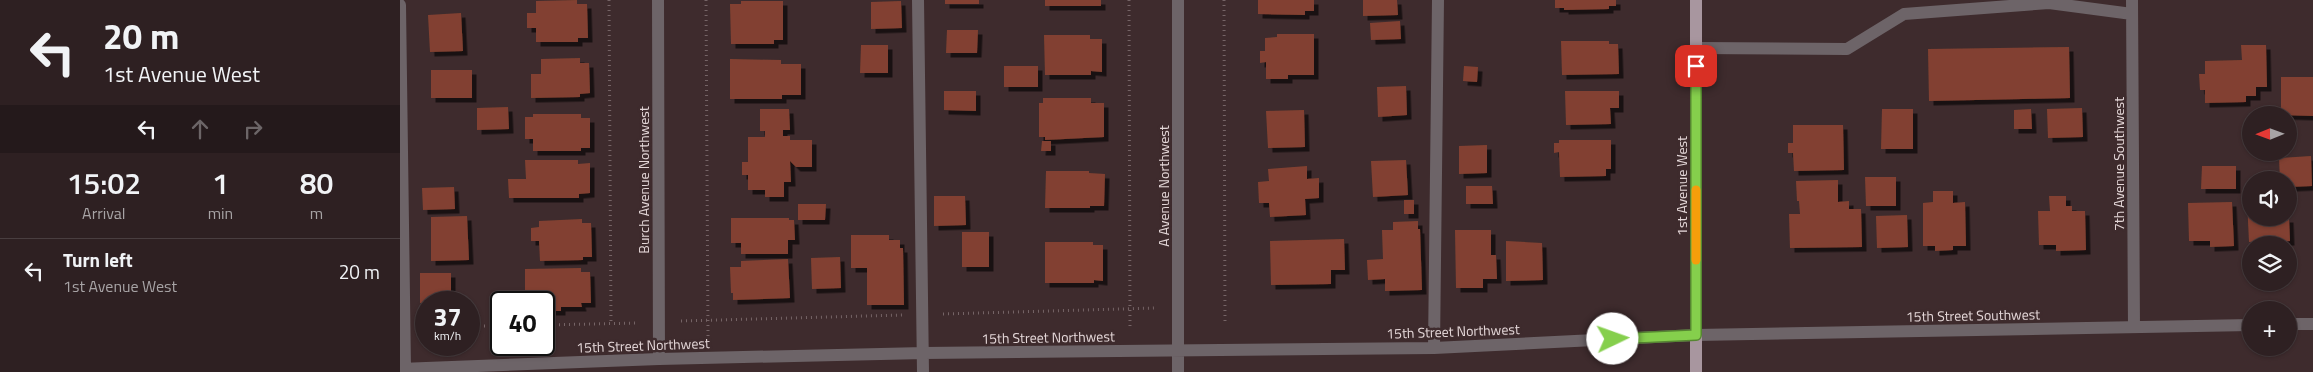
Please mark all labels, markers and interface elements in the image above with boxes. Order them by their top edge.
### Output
text: 20 m [103,9,179,63]
icon: left [20,20,85,85]
pin [1675,45,1717,87]
icon: arrive [1682,52,1710,80]
text: 1st Avenue West [103,57,260,91]
street label: 7th Avenue Southwest [2108,97,2129,231]
street label: Burch Avenue Northwest [633,106,654,254]
north arrow [2242,106,2298,161]
map controls [2242,106,2297,356]
icon: left [133,115,161,143]
icon: ahead [186,115,214,143]
icon: right [239,115,267,143]
street label: A Avenue Northwest [1153,125,1174,247]
street label: 1st Avenue West [1671,136,1692,236]
text: 15:02 [67,160,141,206]
text: 1 [212,160,229,206]
text: 80 [300,160,333,206]
button: sound [2242,171,2297,226]
text: Arrival [82,201,126,225]
text: min [208,201,233,225]
text: m [310,201,323,225]
button: layers [2242,236,2297,291]
text: Turn left [63,245,133,274]
icon: left [20,257,48,285]
text: 20 m [339,257,380,286]
text: 1st Avenue West [63,274,177,298]
speed limit sign: 40 [490,291,555,356]
text: 37 [433,298,462,336]
button: + [2242,301,2297,356]
street label: 15th Street Southwest [1906,303,2040,327]
position arrow [1586,312,1638,364]
street label: 15th Street Northwest [1386,318,1520,344]
street label: 15th Street Northwest [981,325,1115,349]
text: km/h [434,326,461,345]
street label: 15th Street Northwest [576,332,710,358]

